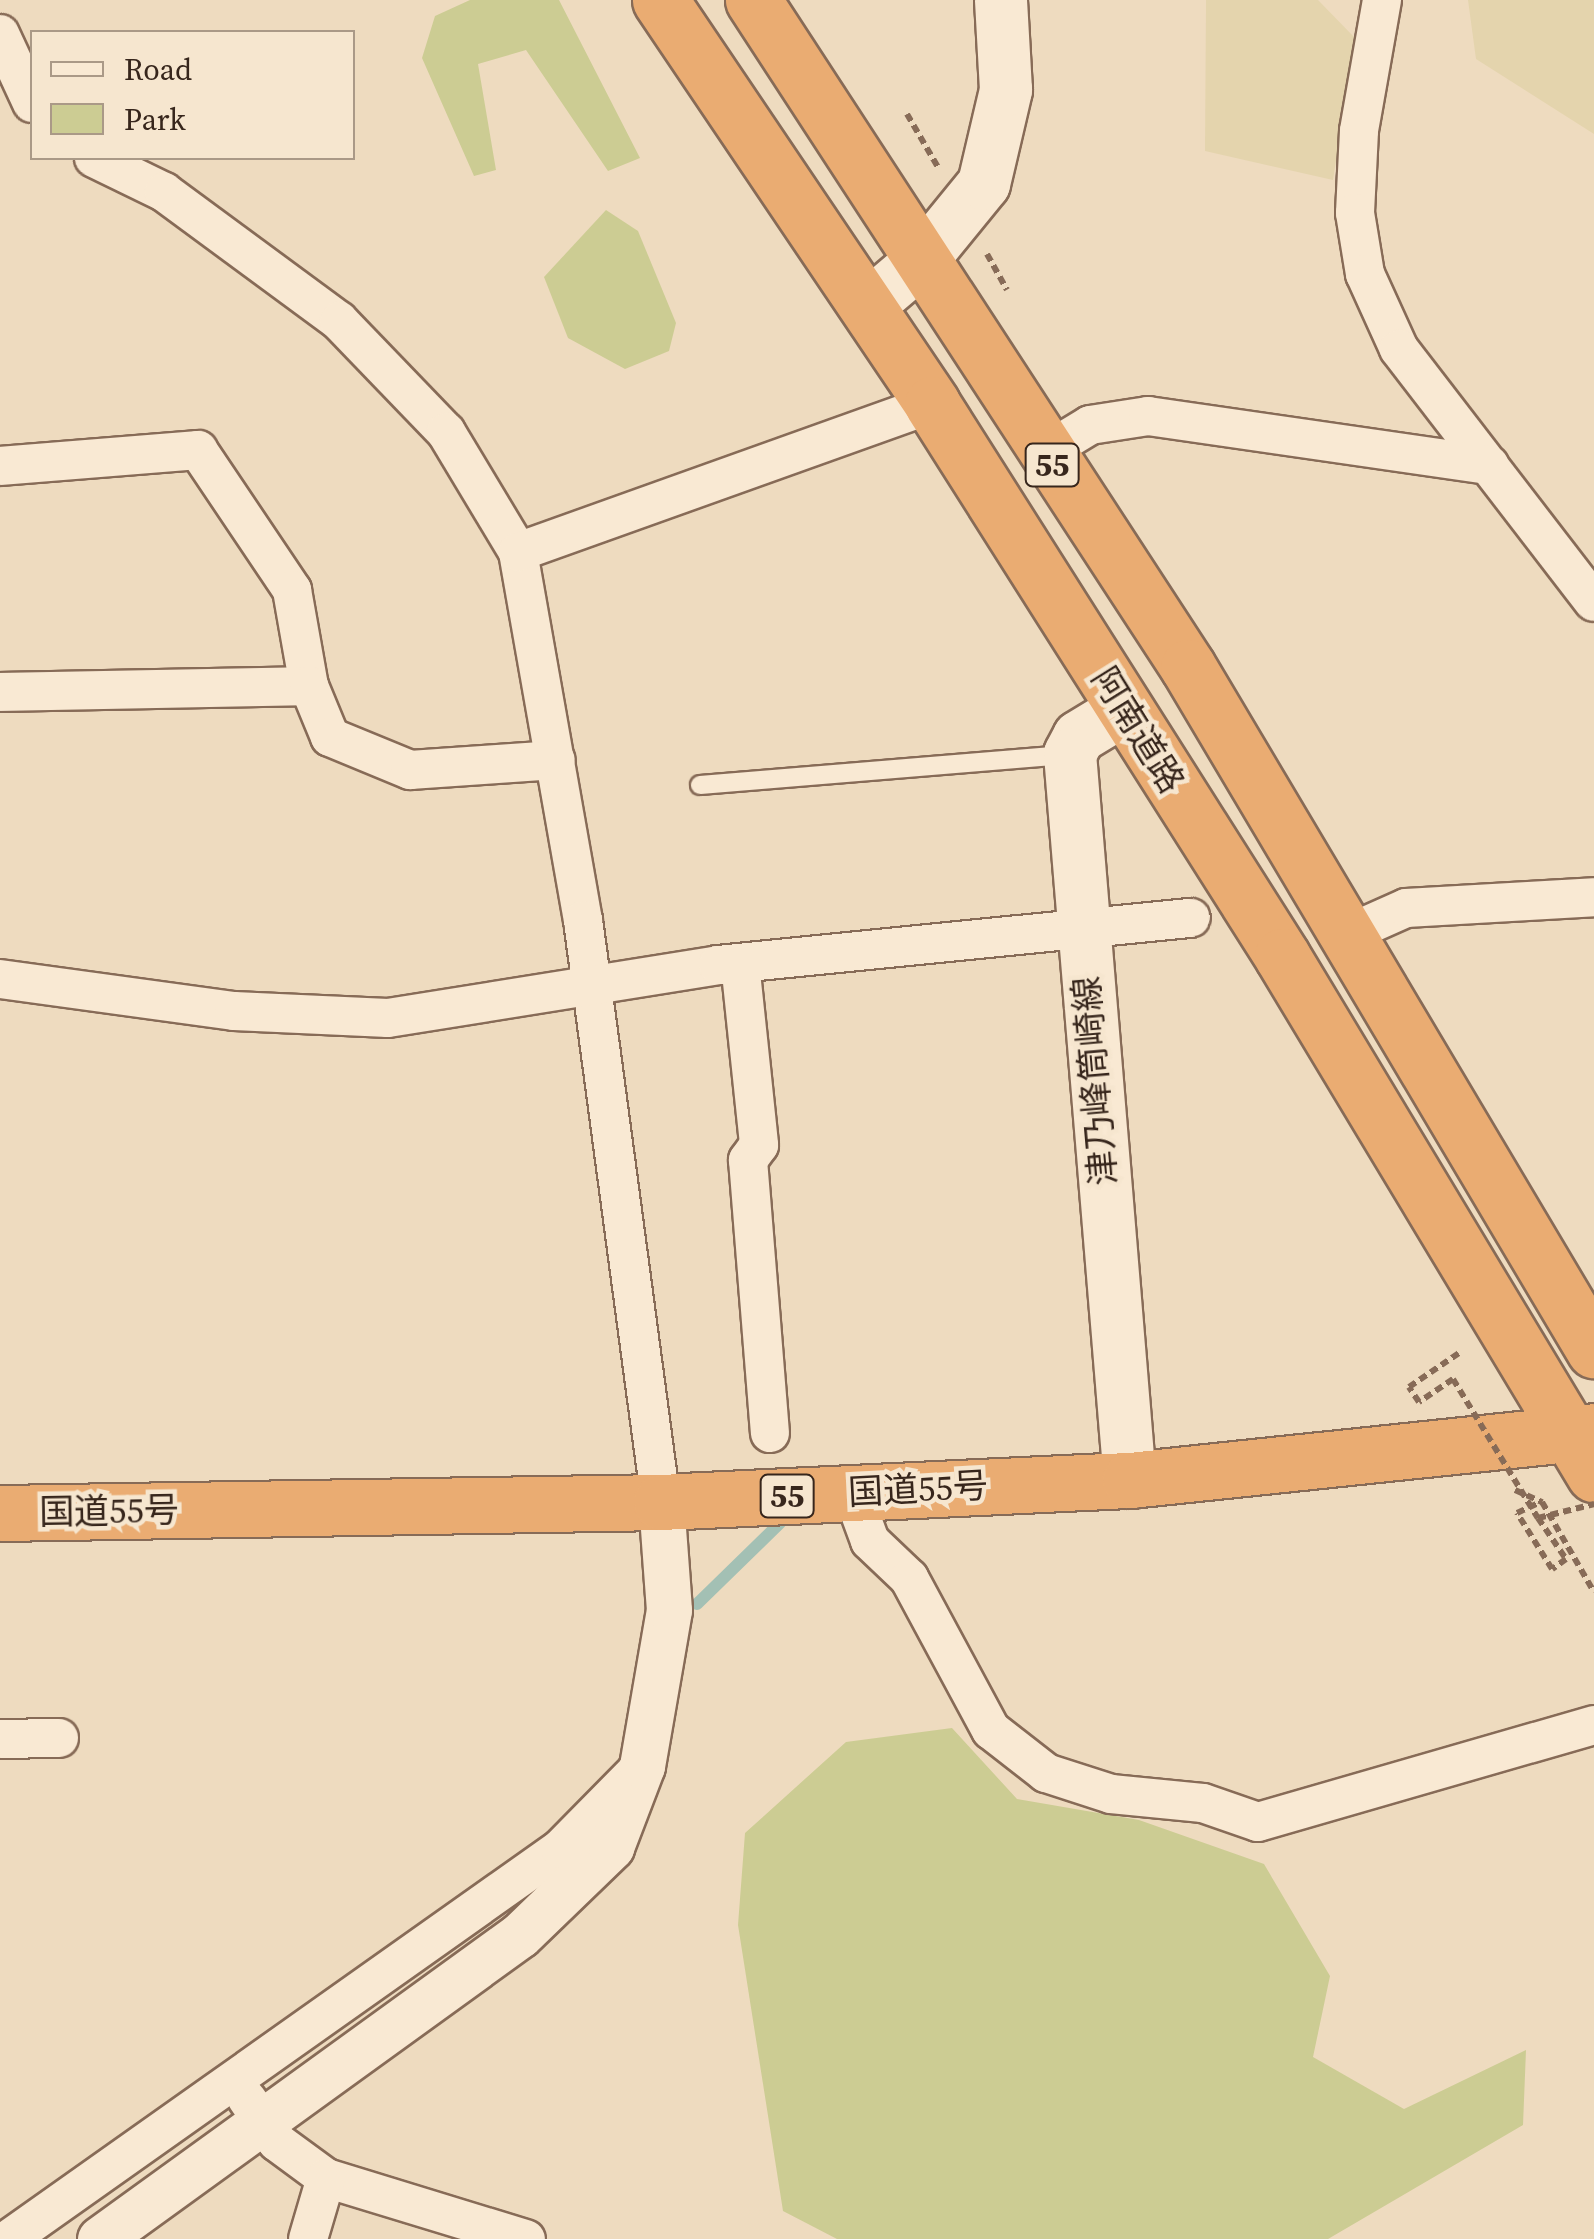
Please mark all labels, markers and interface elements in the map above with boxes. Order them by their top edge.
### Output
legend [30,30,355,160]
text: Road [124,49,192,90]
text: Park [124,99,186,140]
road number: 55 [1024,438,1080,492]
street label: 阿南道路 [1083,660,1193,800]
street label: 津乃峰筒崎線 [1065,975,1125,1187]
street label: 国道55号 [847,1464,989,1514]
road number: 55 [760,1469,814,1523]
street label: 国道55号 [39,1489,179,1533]

